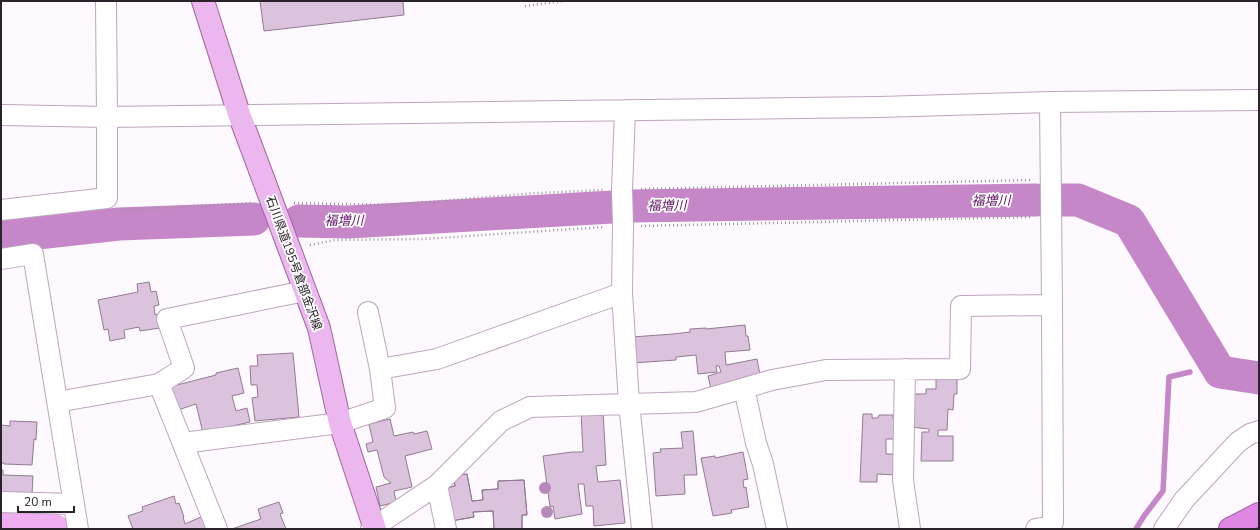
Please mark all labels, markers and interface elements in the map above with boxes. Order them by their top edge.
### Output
water label: 福増川 [971,192,1013,210]
street label: 石川県道195号倉部金沢線 [262,194,326,332]
water label: 福増川 [647,197,689,215]
water label: 福増川 [324,212,366,230]
scale bar [18,488,74,514]
text: 20 m [24,494,52,510]

